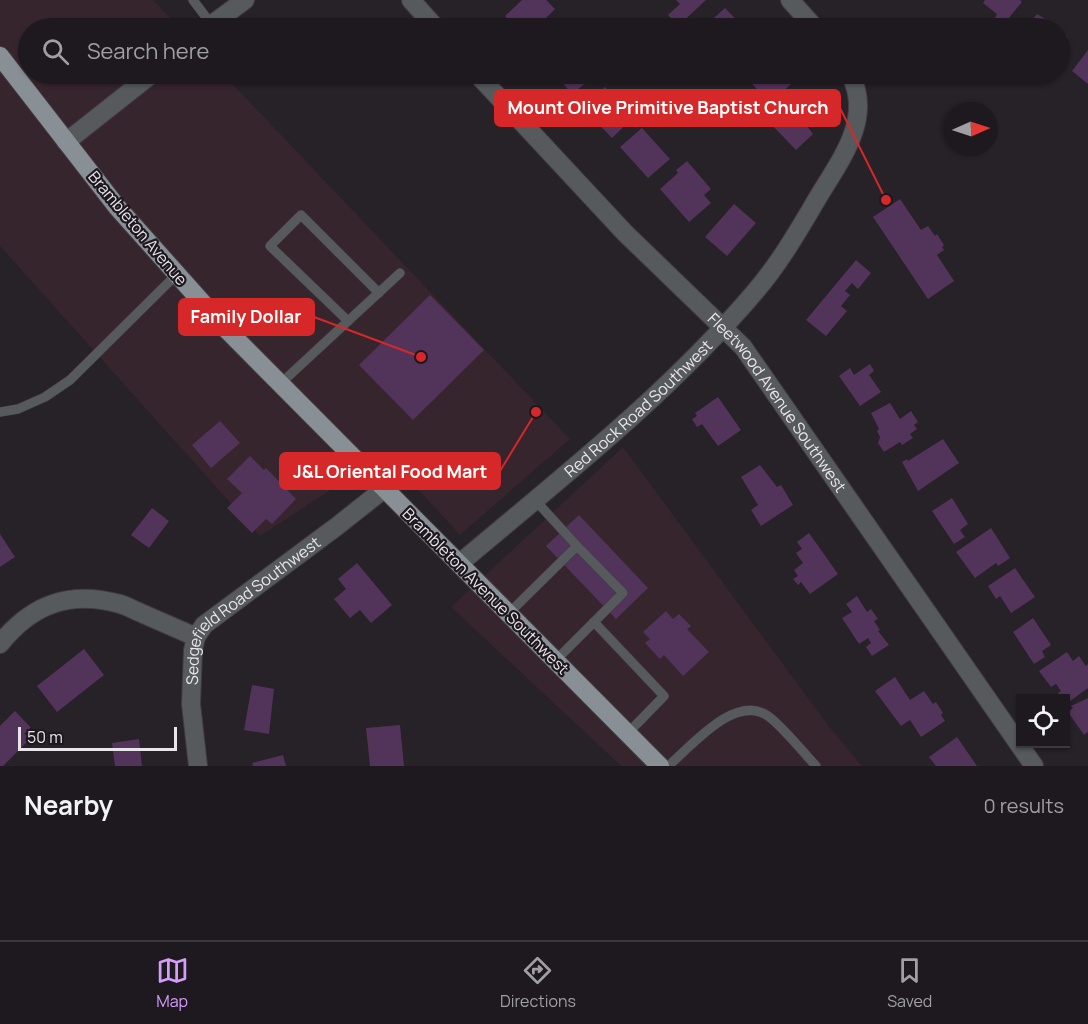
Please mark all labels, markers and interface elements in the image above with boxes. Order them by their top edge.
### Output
search box [18,18,1070,84]
icon: search [39,35,72,68]
text: Search here [87,36,209,66]
callout: Mount Olive Primitive Baptist Church [495,90,840,126]
text: Mount Olive Primitive Baptist Church [507,95,829,119]
north arrow [944,102,998,156]
street label: Brambleton Avenue [84,166,192,290]
callout: Family Dollar [179,299,314,335]
text: Family Dollar [191,304,301,328]
street label: Fleetwood Avenue Southwest [703,308,852,497]
street label: Red Rock Road Southwest [560,335,717,482]
callout: J&L Oriental Food Mart [280,453,500,489]
text: J&L Oriental Food Mart [293,459,487,483]
street label: Brambleton Avenue Southwest [398,503,574,679]
street label: Sedgefield Road Southwest [181,531,325,685]
map controls [1016,694,1070,748]
button: locate [1016,694,1070,748]
scale bar [18,724,177,752]
text: 50 m [27,726,63,748]
text: Nearby [24,787,113,823]
text: 0 results [984,792,1064,819]
tab: Map [156,954,189,1012]
tab: Directions [500,954,576,1012]
tab: Saved [887,954,932,1012]

